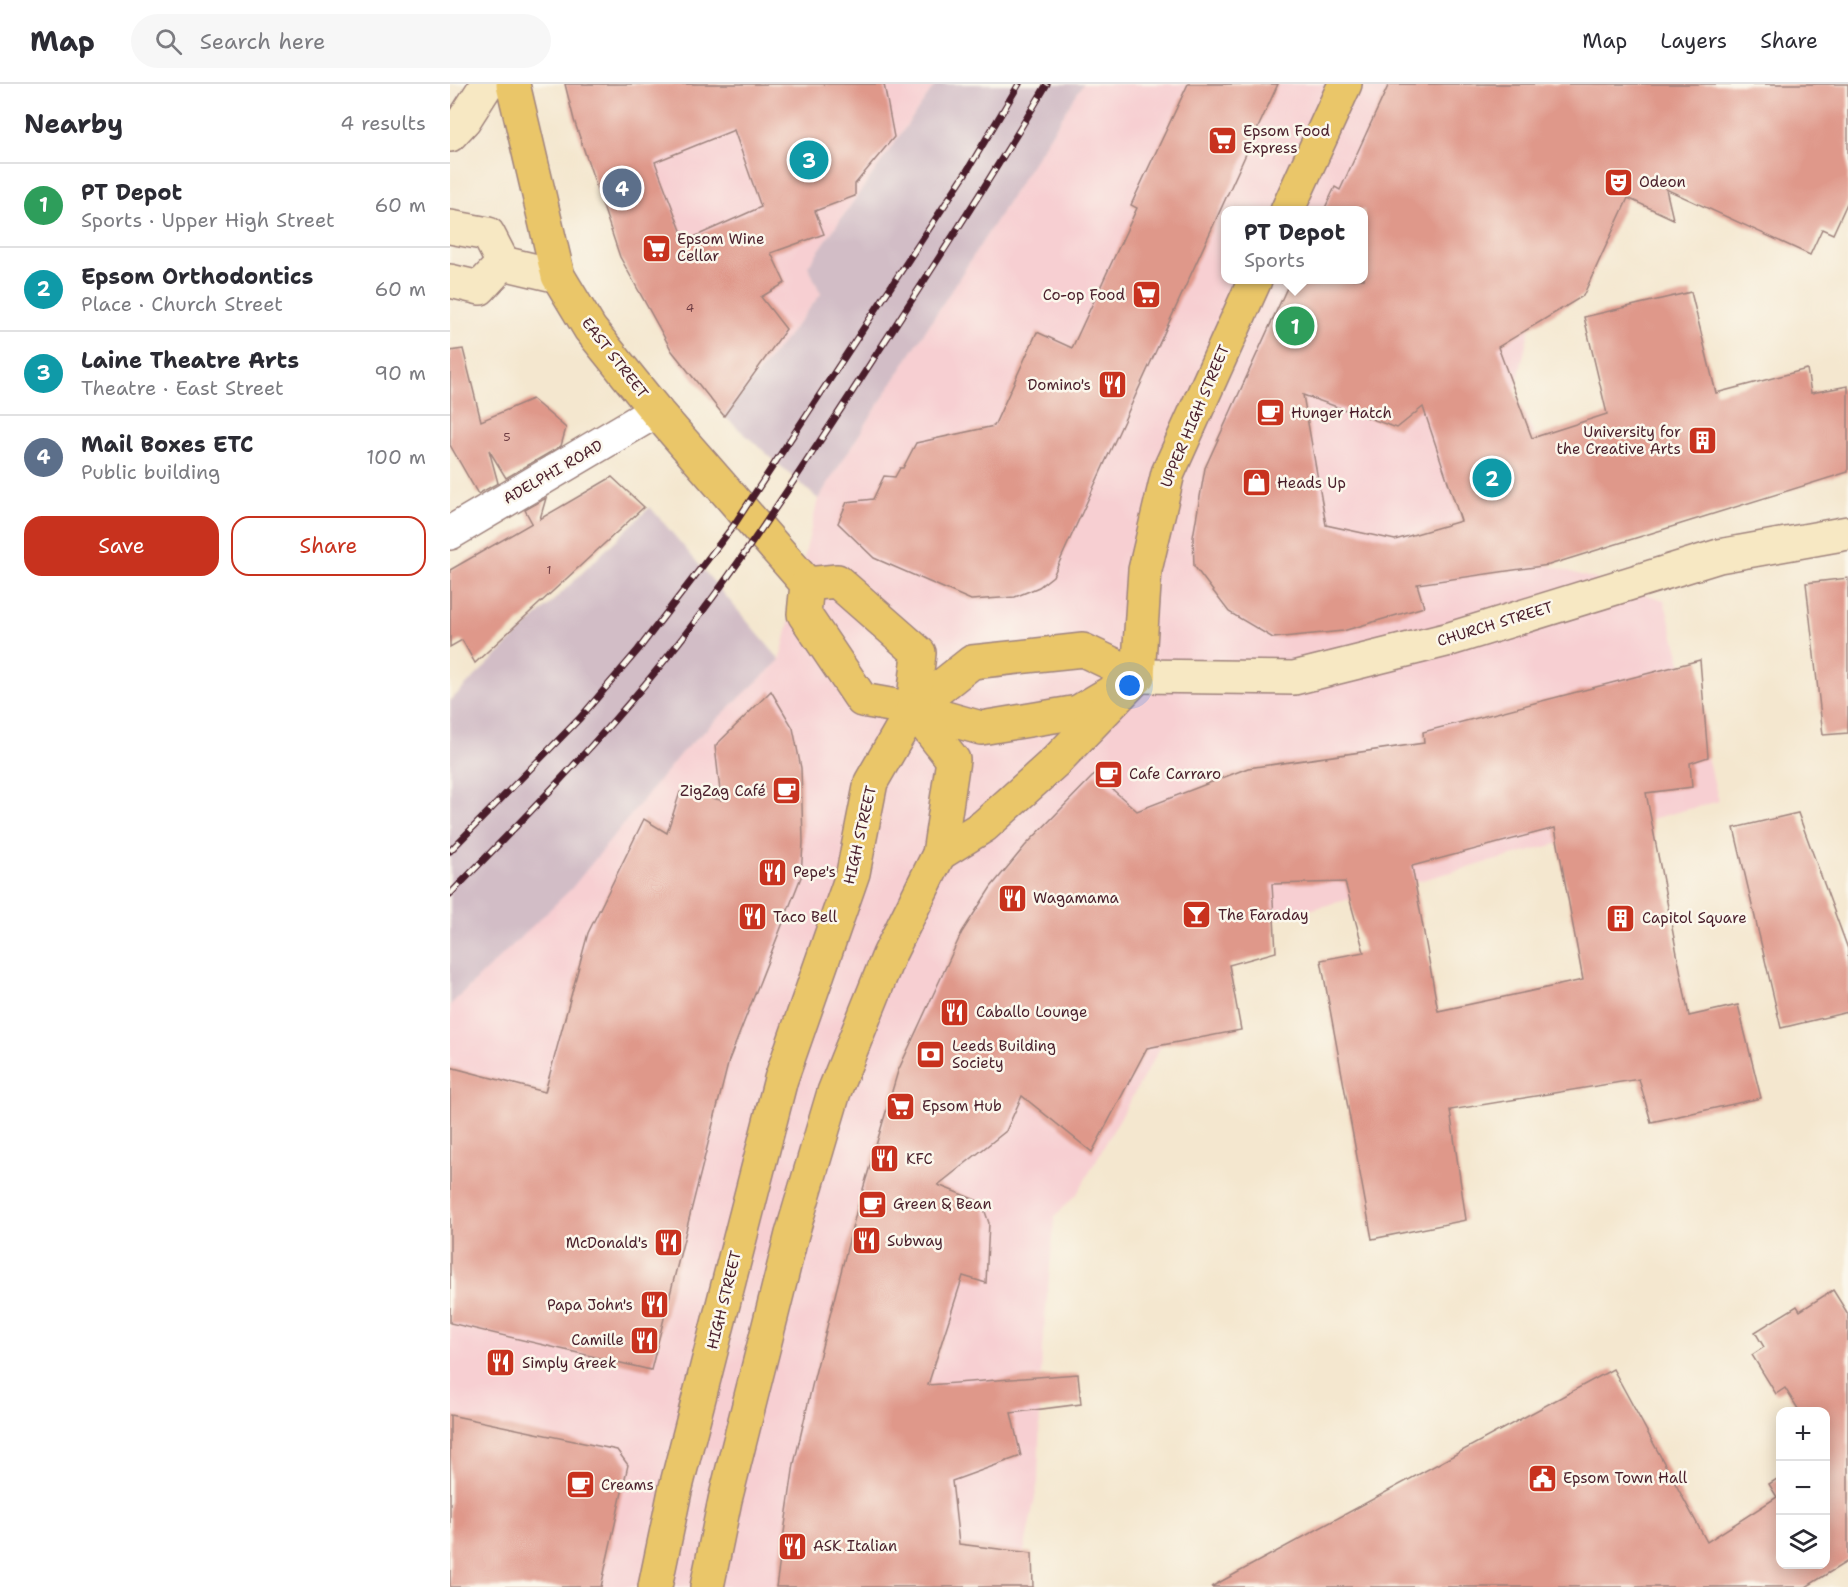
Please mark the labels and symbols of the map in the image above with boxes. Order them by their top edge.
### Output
place label: Epsom Food Express [1243,121,1330,158]
supermarket icon: Epsom Food Express [1206,124,1238,156]
pin: 3 [790,138,828,182]
pin: 4 [602,166,642,210]
theatre icon: Odeon [1602,166,1634,198]
place label: Odeon [1639,172,1686,192]
place label: Epsom Wine Cellar [677,229,764,266]
supermarket icon: Epsom Wine Cellar [640,232,672,264]
supermarket icon: Co-op Food [1130,279,1162,311]
place label: Co-op Food [1043,285,1125,305]
house number: 4 [686,300,694,316]
pin: 1 [1276,304,1314,348]
street label: EAST STREET [577,314,653,402]
street label: UPPER HIGH STREET [1156,342,1234,490]
restaurant icon: Domino's [1096,369,1128,401]
place label: Domino's [1028,375,1091,395]
cafe icon: Hunger Hatch [1254,397,1286,429]
place label: Hunger Hatch [1291,403,1392,423]
place label: University for the Creative Arts [1556,422,1681,459]
building icon: University for the Creative Arts [1686,425,1718,457]
house number: 5 [503,429,511,445]
street label: ADELPHI ROAD [500,435,606,509]
pin: 2 [1472,456,1512,500]
shop icon: Heads Up [1240,467,1272,499]
place label: Heads Up [1277,473,1346,493]
house number: 1 [546,562,552,578]
street label: CHURCH STREET [1435,597,1555,651]
your location [1115,671,1144,700]
cafe icon: Cafe Carraro [1092,758,1124,790]
place label: Cafe Carraro [1129,764,1221,784]
cafe icon: ZigZag Café [771,775,803,807]
place label: ZigZag Café [680,781,766,801]
street label: HIGH STREET [839,784,881,886]
restaurant icon: Pepe's [756,856,788,888]
place label: Pepe's [793,862,836,882]
restaurant icon: Wagamama [996,882,1028,914]
place label: Wagamama [1033,888,1120,908]
bar icon: The Faraday [1181,899,1213,931]
restaurant icon: Taco Bell [736,901,768,933]
building icon: Capitol Square [1605,902,1637,934]
place label: The Faraday [1218,905,1309,925]
place label: Taco Bell [773,907,838,927]
place label: Capitol Square [1642,908,1747,928]
restaurant icon: Caballo Lounge [939,996,971,1028]
place label: Caballo Lounge [976,1002,1087,1022]
place label: Leeds Building Society [952,1036,1056,1073]
bank icon: Leeds Building Society [915,1039,947,1071]
supermarket icon: Epsom Hub [885,1090,917,1122]
place label: Epsom Hub [922,1096,1002,1116]
restaurant icon: KFC [869,1143,901,1175]
place label: KFC [906,1149,933,1169]
cafe icon: Green & Bean [856,1188,888,1220]
place label: Green & Bean [893,1194,992,1214]
restaurant icon: Subway [850,1225,882,1257]
restaurant icon: McDonald's [653,1227,685,1259]
place label: Subway [887,1231,943,1251]
place label: McDonald's [566,1233,648,1253]
street label: HIGH STREET [702,1249,746,1351]
restaurant icon: Papa John's [638,1289,670,1321]
place label: Papa John's [547,1295,633,1315]
restaurant icon: Camille [629,1324,661,1356]
place label: Camille [571,1330,624,1350]
restaurant icon: Simply Greek [485,1347,517,1379]
place label: Simply Greek [522,1353,617,1373]
public building icon: Epsom Town Hall [1526,1462,1558,1494]
place label: Epsom Town Hall [1563,1468,1688,1488]
cafe icon: Creams [564,1469,596,1501]
place label: Creams [601,1475,654,1495]
restaurant icon: ASK Italian [776,1530,808,1562]
place label: ASK Italian [813,1536,897,1556]

